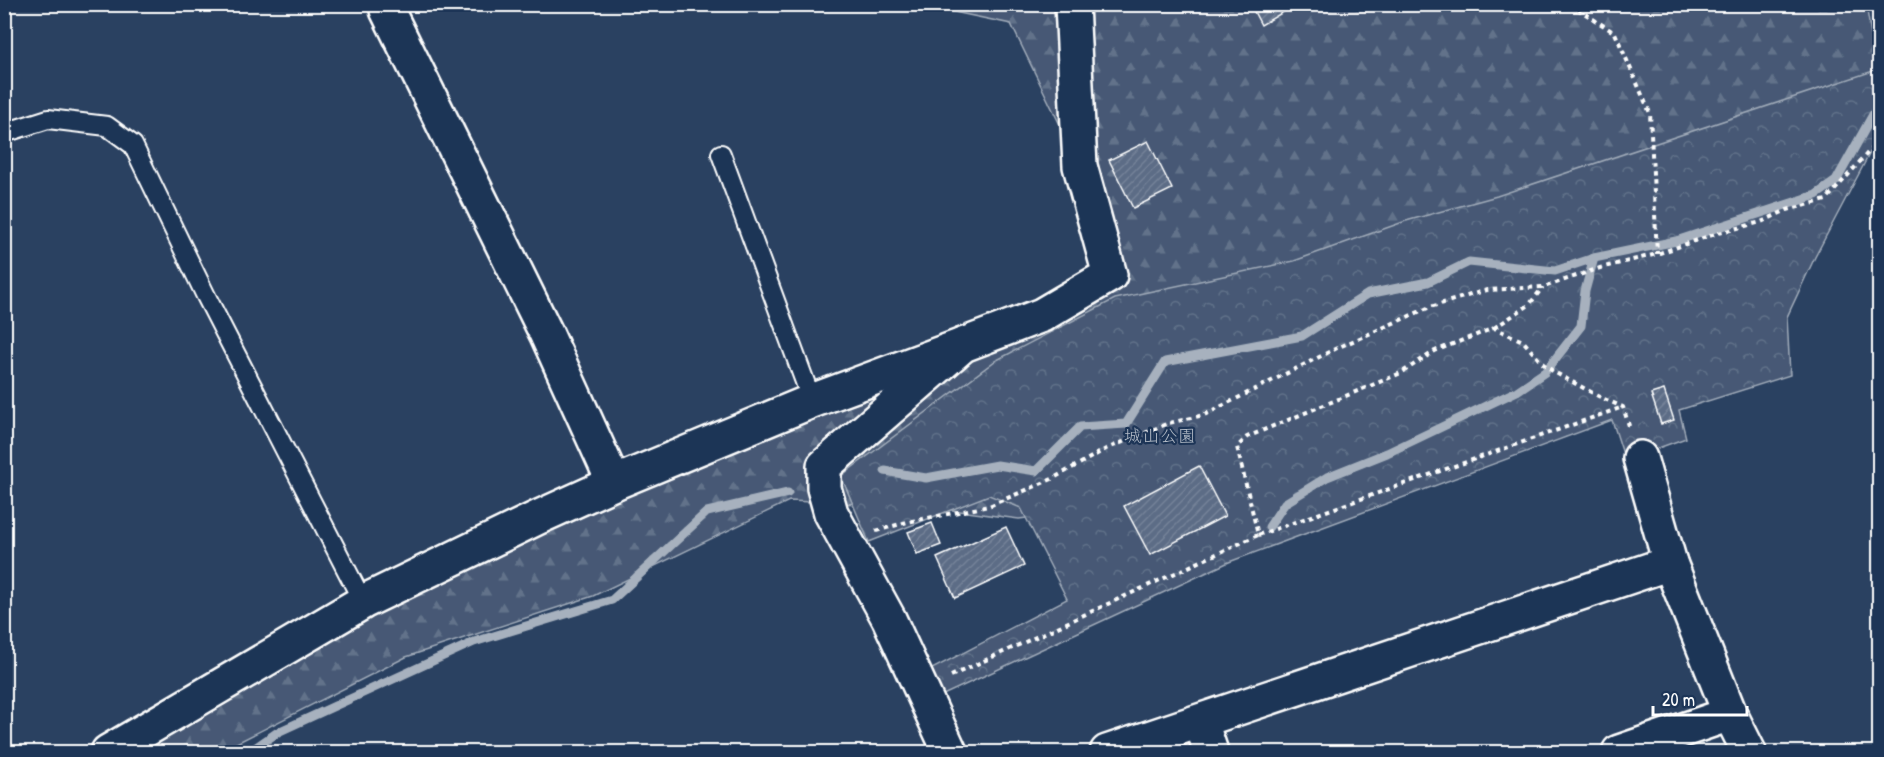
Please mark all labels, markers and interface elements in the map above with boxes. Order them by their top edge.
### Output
park label: 城山公園 [1124,423,1196,448]
scale bar [1653,679,1748,717]
text: 20 m [1662,687,1695,712]

